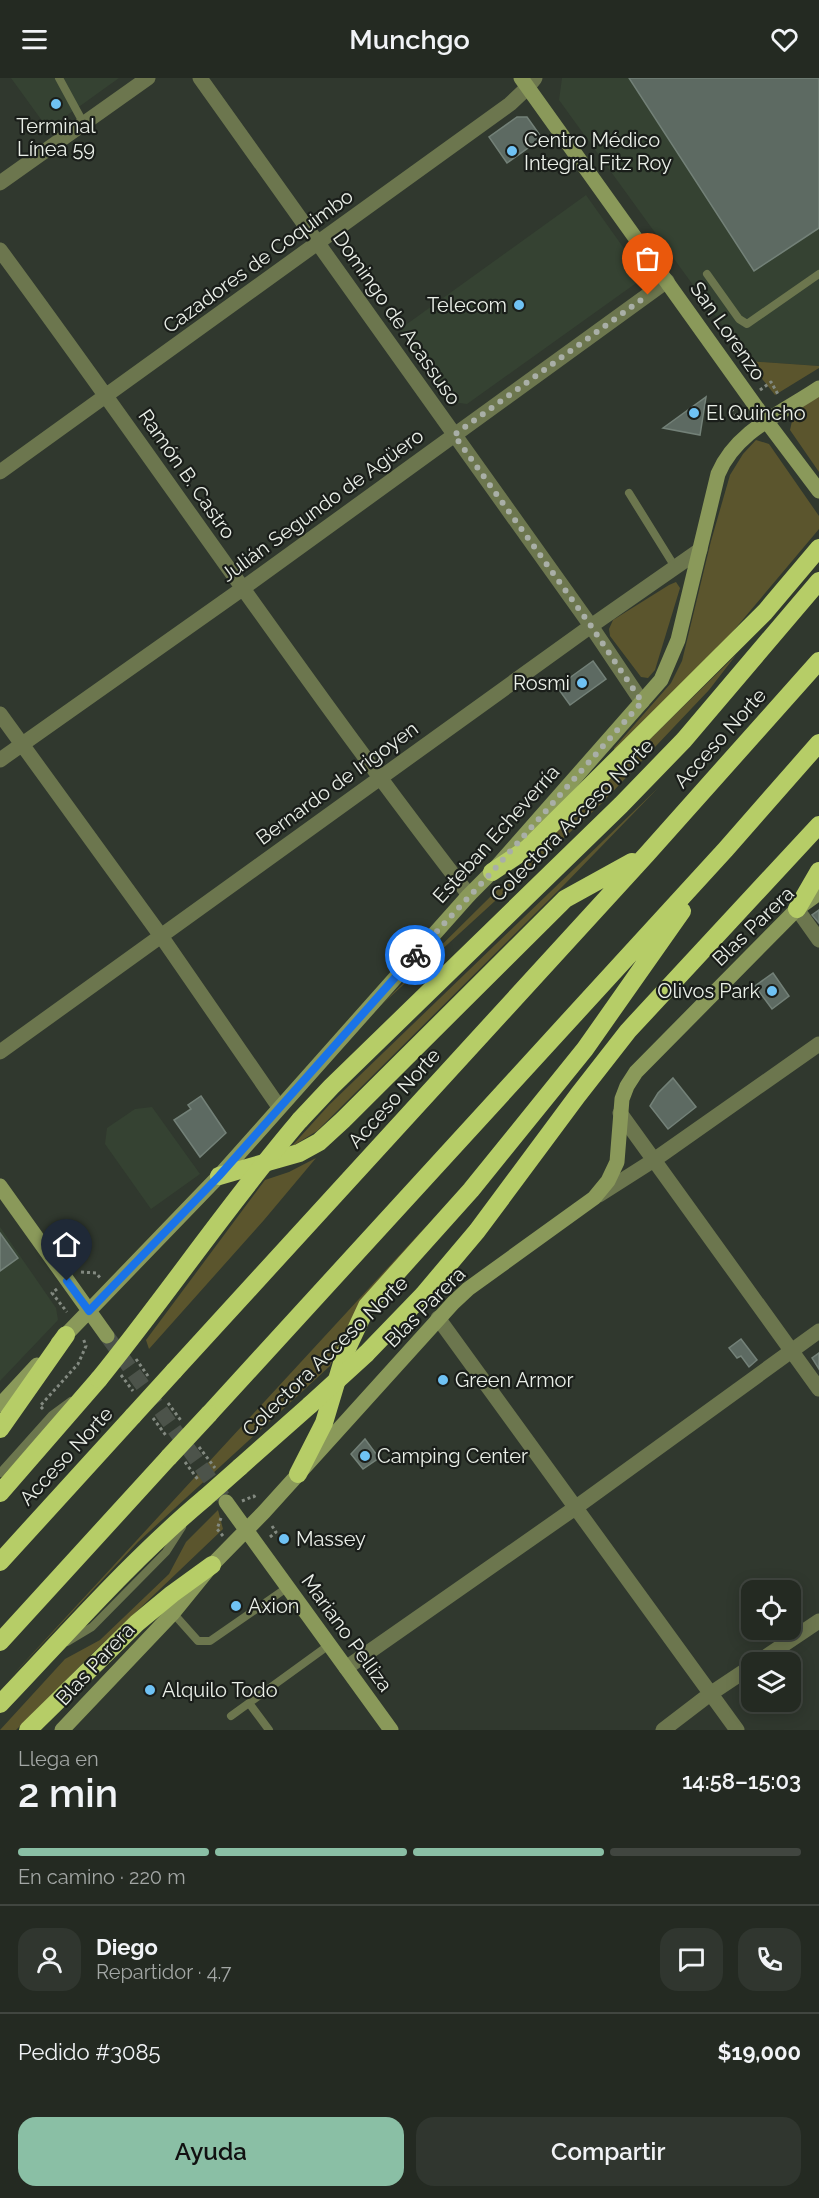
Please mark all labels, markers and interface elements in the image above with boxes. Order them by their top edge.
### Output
icon: menu [18,23,51,56]
icon: heart [768,23,801,56]
text: Munchgo [349,24,470,55]
marker: Terminal Línea 59 [49,97,63,111]
place label: Terminal Línea 59 [16,114,96,161]
place label: Centro Médico Integral Fitz Roy [524,128,672,175]
marker: Centro Médico Integral Fitz Roy [505,144,519,158]
street label: Cazadores de Coquimbo [158,184,358,338]
street label: Domingo de Acassuso [328,227,466,410]
pin [622,233,673,295]
icon: bag [631,242,664,275]
street label: San Lorenzo [685,277,771,385]
place label: Telecom [427,293,507,317]
marker: Telecom [512,298,526,312]
place label: El Quincho [706,401,806,425]
street label: Ramón B. Castro [133,405,241,543]
marker: El Quincho [687,406,701,420]
street label: Julián Segundo de Agüero [216,423,428,587]
place label: Rosmi [513,671,570,695]
marker: Rosmi [575,676,589,690]
street label: Acceso Norte [669,683,771,793]
street label: Bernardo de Irigoyen [251,716,423,850]
street label: Colectora Acceso Norte [486,733,659,906]
street label: Esteban Echeverría [428,760,564,908]
street label: Blas Parera [707,881,799,971]
courier [385,925,445,985]
icon: bike [399,939,432,972]
place label: Olivos Park [657,979,760,1003]
marker: Olivos Park [765,984,779,998]
street label: Acceso Norte [343,1043,445,1153]
pin [41,1219,92,1281]
icon: home [50,1228,83,1261]
street label: Blas Parera [380,1262,470,1352]
street label: Colectora Acceso Norte [237,1271,413,1441]
place label: Green Armor [455,1368,573,1392]
marker: Green Armor [436,1373,450,1387]
street label: Acceso Norte [14,1402,118,1510]
place label: Camping Center [377,1444,528,1468]
marker: Camping Center [358,1449,372,1463]
place label: Massey [296,1527,366,1551]
marker: Massey [277,1532,291,1546]
street label: Mariano Pelliza [296,1570,398,1696]
map controls [741,1580,801,1712]
button: locate [741,1580,801,1640]
place label: Axion [248,1594,300,1618]
marker: Axion [229,1599,243,1613]
street label: Blas Parera [51,1618,139,1710]
button: layers [741,1652,801,1712]
place label: Alquilo Todo [162,1678,278,1702]
marker: Alquilo Todo [143,1683,157,1697]
text: Llega en [18,1747,99,1771]
text: 14:58–15:03 [682,1768,801,1794]
text: 2 min [18,1770,118,1816]
text: En camino · 220 m [18,1865,186,1889]
button: person [18,1928,81,1991]
button: chat [660,1928,723,1991]
button: phone [738,1928,801,1991]
text: Diego [96,1934,158,1960]
text: Repartidor · 4.7 [96,1960,232,1984]
text: Pedido #3085 [18,2039,160,2065]
text: $19,000 [718,2039,801,2065]
button: Ayuda [18,2117,404,2186]
button: Compartir [416,2117,801,2186]

